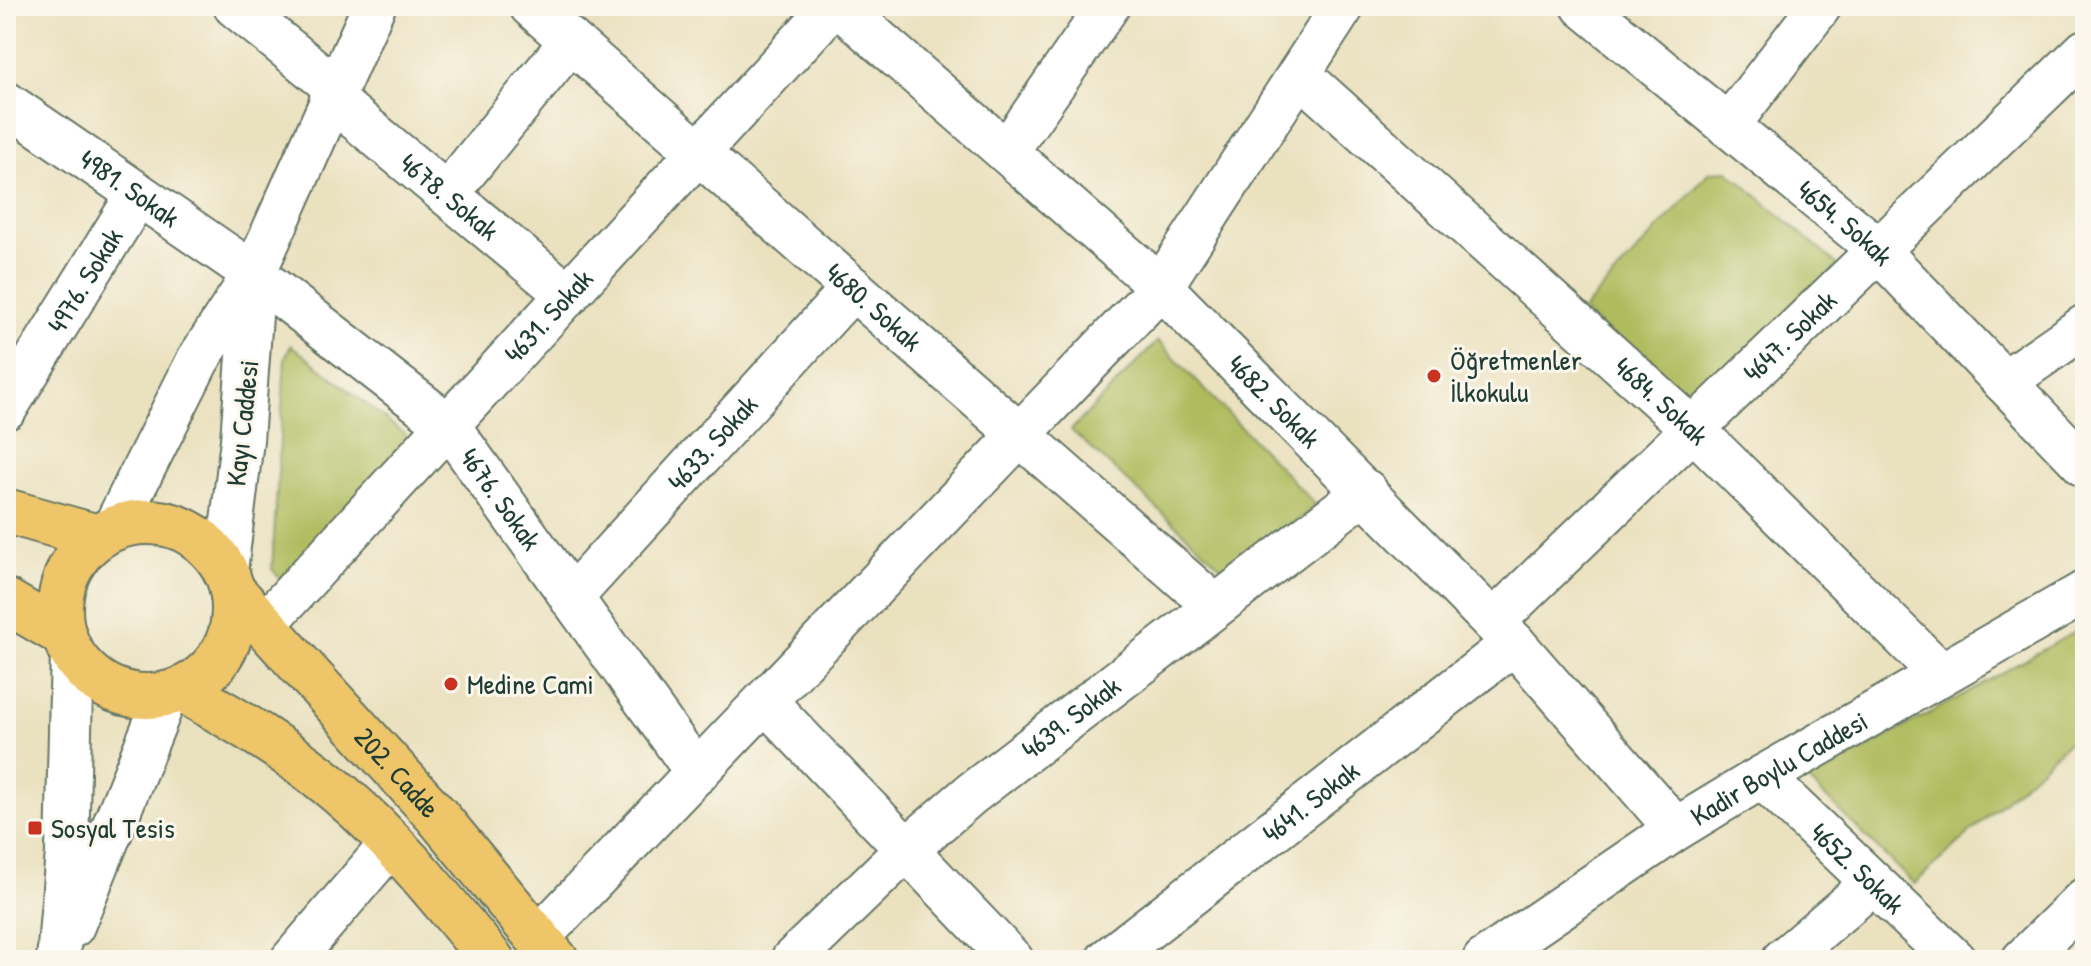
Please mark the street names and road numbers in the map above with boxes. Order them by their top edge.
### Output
street label: 4981. Sokak [72,140,187,236]
street label: 4678. Sokak [392,144,507,249]
street label: 4654. Sokak [1789,171,1902,274]
street label: 4976. Sokak [38,220,132,340]
street label: 4680. Sokak [817,254,931,360]
street label: 4631. Sokak [495,260,601,371]
street label: 4647. Sokak [1734,281,1845,390]
street label: 4682. Sokak [1219,346,1329,457]
street label: 4684. Sokak [1606,348,1717,453]
street label: Kayı Caddesi [216,358,268,488]
street label: 4633. Sokak [659,386,766,499]
street label: 4676. Sokak [451,440,551,558]
street label: 4639. Sokak [1013,667,1128,768]
street label: Kadir Boylu Caddesi [1683,702,1874,835]
street label: 202. Cadde [346,718,448,826]
street label: 4641. Sokak [1254,751,1367,851]
street label: 4652. Sokak [1802,814,1913,923]

